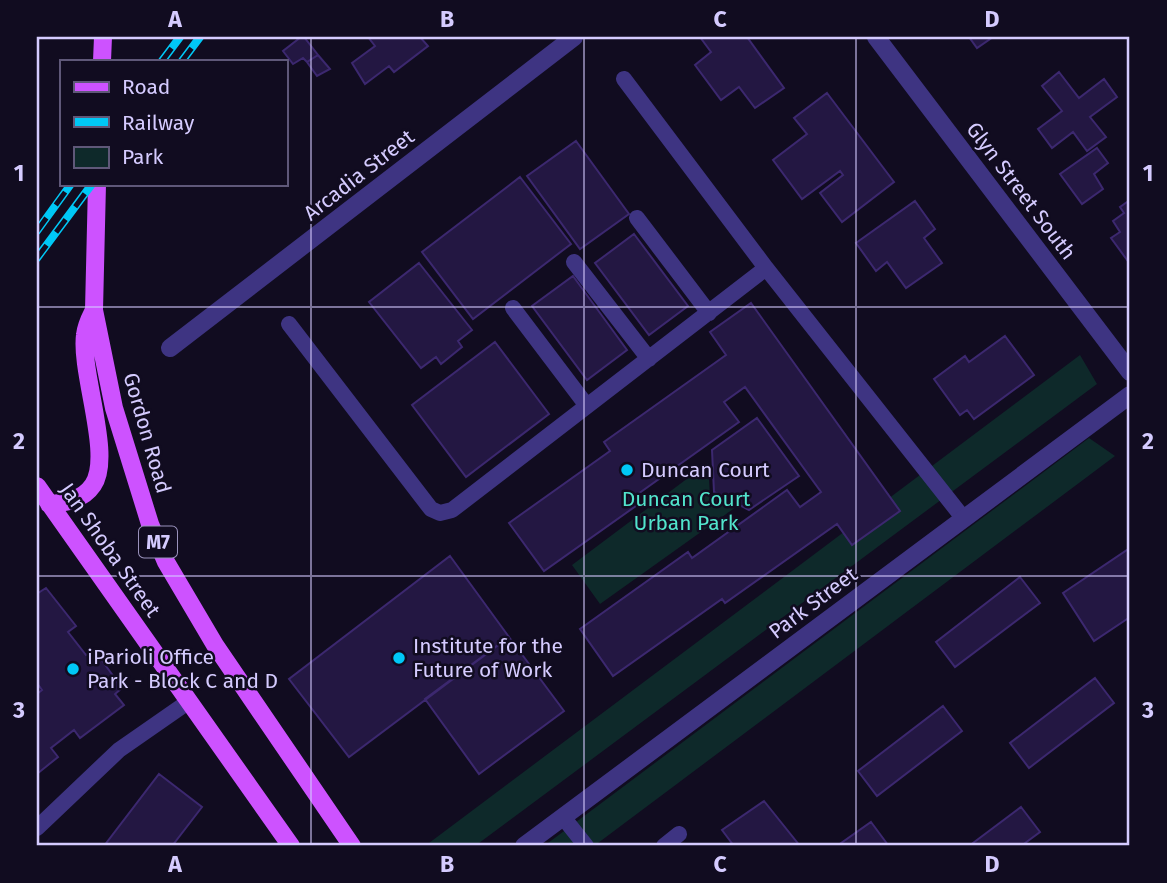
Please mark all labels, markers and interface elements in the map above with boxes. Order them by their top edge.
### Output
text: A [167,5,182,33]
text: B [440,5,454,33]
text: C [713,5,727,33]
text: D [985,5,1000,33]
legend [60,60,287,186]
text: Road [122,74,170,100]
text: Railway [122,110,195,136]
street label: Glyn Street South [961,117,1081,265]
street label: Arcadia Street [299,123,420,226]
text: Park [122,144,164,170]
text: 1 [14,159,24,187]
text: 1 [1143,159,1153,187]
street label: Gordon Road [117,370,177,496]
text: 2 [13,427,25,455]
text: 2 [1142,427,1154,455]
place label: Duncan Court [641,457,770,483]
marker: Duncan Court [619,462,635,478]
street label: Jan Shoba Street [54,478,166,622]
park label: Duncan Court Urban Park [622,486,751,536]
road number: M7 [139,526,177,558]
street label: Park Street [764,561,863,645]
place label: Institute for the Future of Work [413,633,563,683]
place label: iParioli Office Park - Block C and D [87,644,278,694]
marker: Institute for the Future of Work [391,650,407,666]
marker: iParioli Office Park - Block C and D [65,661,81,677]
text: 3 [12,696,25,724]
text: 3 [1141,696,1154,724]
text: A [167,850,182,878]
text: B [440,850,454,878]
text: C [713,850,727,878]
text: D [985,850,1000,878]

